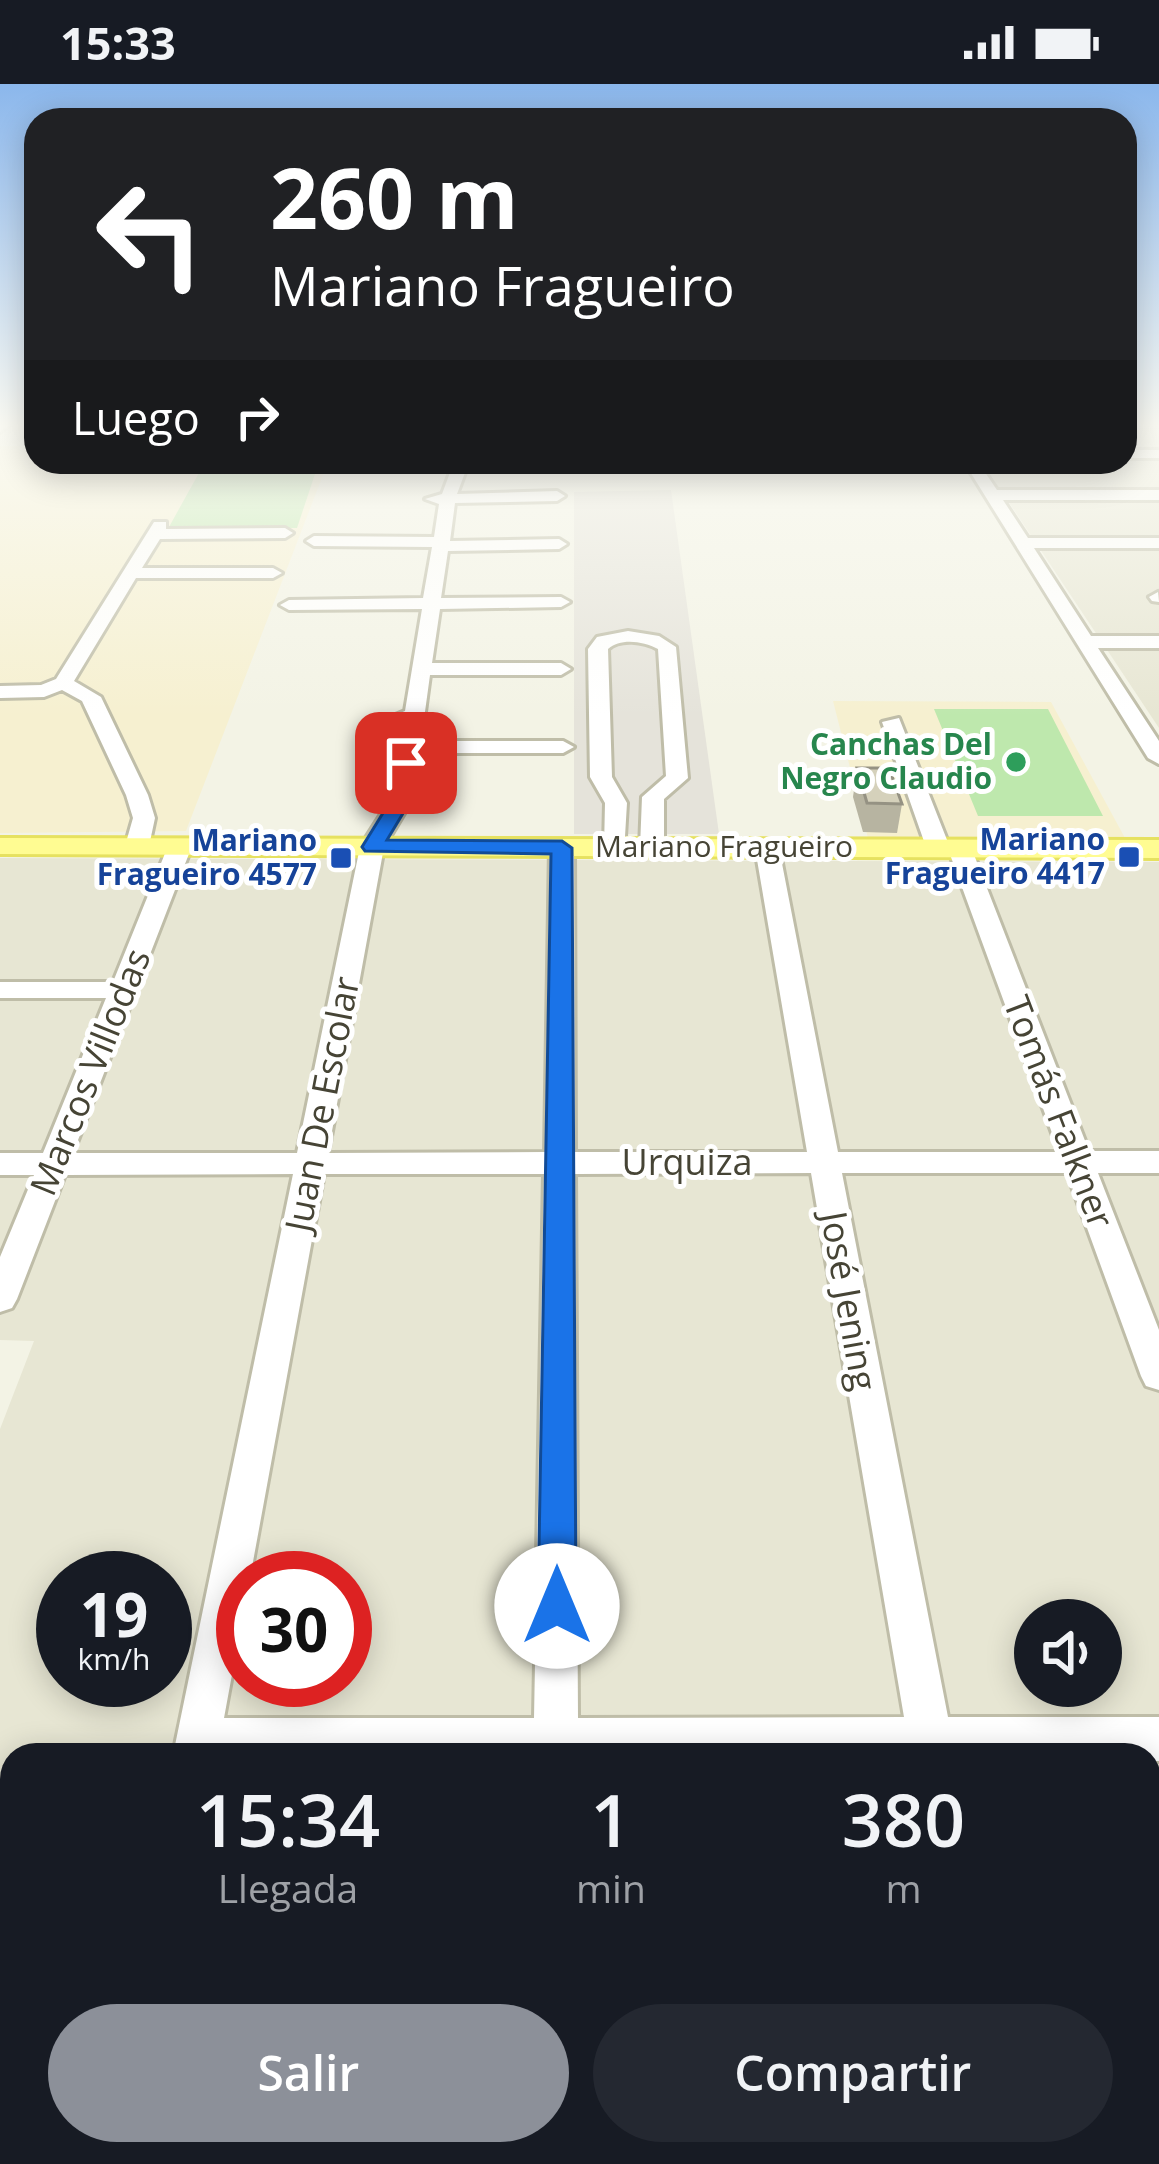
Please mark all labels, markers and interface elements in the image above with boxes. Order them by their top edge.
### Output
text: 15:33 [60,12,176,73]
text: 260 m [270,139,518,254]
icon: left [72,156,228,312]
text: Mariano Fragueiro [270,248,735,322]
icon: right [224,384,290,450]
text: Luego [72,387,200,448]
pin [355,712,457,814]
place label: Canchas Del Negro Claudio [780,723,992,798]
icon: arrive [373,730,439,796]
marker: Canchas Del Negro Claudio [1003,749,1029,775]
place label: Mariano Fragueiro 4417 [885,818,1105,893]
place label: Mariano Fragueiro 4577 [97,819,317,894]
street label: Mariano Fragueiro [595,825,853,866]
marker: Mariano Fragueiro 4417 [1116,844,1142,870]
marker: Mariano Fragueiro 4577 [328,845,354,871]
street label: Marcos Villodas [18,941,161,1202]
street label: Juan De Escolar [272,972,370,1239]
street label: Tomás Falkner [993,989,1126,1235]
street label: Urquiza [621,1137,753,1186]
street label: José Jening [809,1205,889,1394]
position arrow [494,1543,620,1669]
speed limit sign: 30 [216,1551,372,1707]
text: 19 [80,1573,148,1655]
map controls [1014,1599,1122,1707]
button: sound [1014,1599,1122,1707]
text: km/h [78,1638,150,1679]
text: 15:34 [196,1770,380,1868]
text: 1 [590,1770,632,1868]
text: 380 [842,1770,965,1868]
text: Llegada [218,1861,358,1914]
text: min [576,1861,646,1914]
text: m [885,1861,921,1914]
button: Salir [48,2004,569,2142]
button: Compartir [593,2004,1113,2142]

